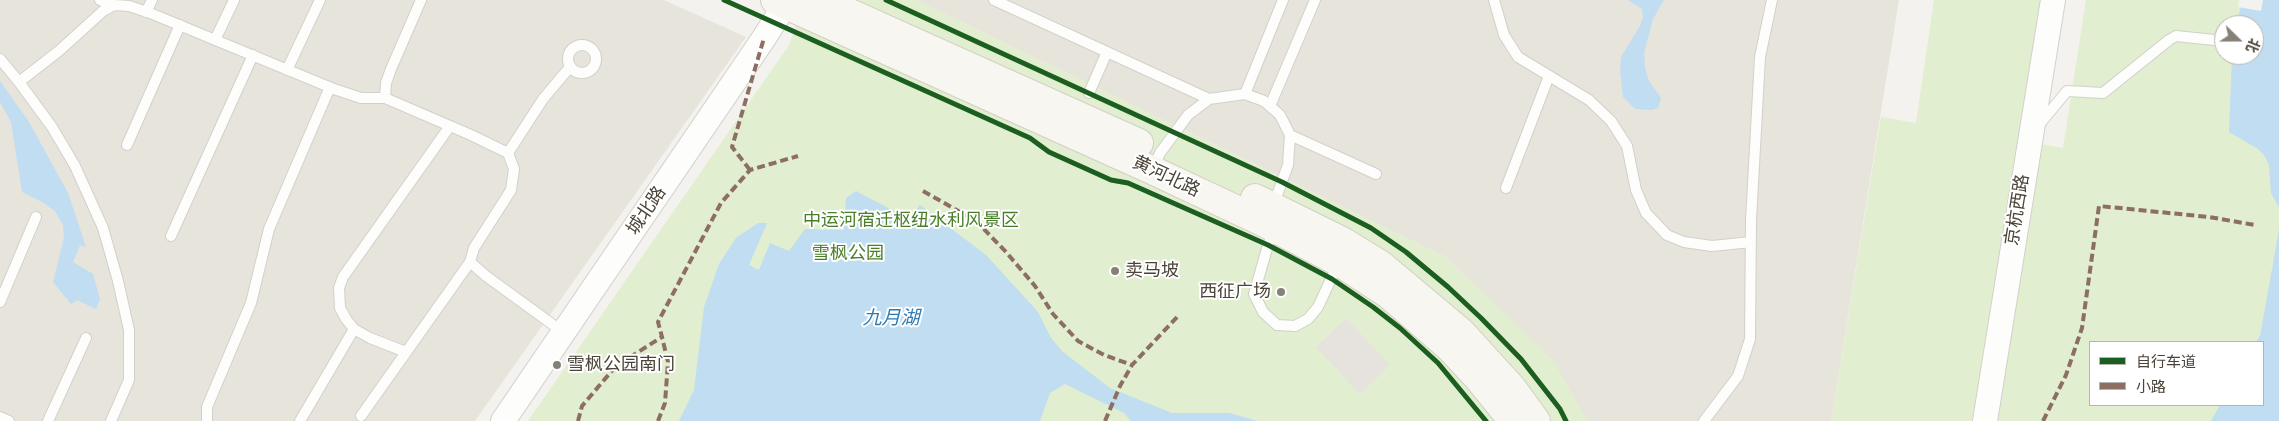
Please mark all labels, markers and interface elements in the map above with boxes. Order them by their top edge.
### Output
north arrow [2214,15,2264,65]
text: 北 [2242,36,2263,55]
street label: 黄河北路 [1129,152,1203,202]
street label: 京杭西路 [2002,173,2034,247]
street label: 城北路 [623,183,671,239]
park label: 中运河宿迁枢纽水利风景区 [803,210,1019,232]
park label: 雪枫公园 [812,243,884,265]
place label: 卖马坡 [1125,260,1179,282]
marker: 卖马坡 [1109,265,1121,277]
place label: 西征广场 [1199,281,1271,303]
marker: 西征广场 [1275,286,1287,298]
water label: 九月湖 [863,308,919,330]
legend [2089,341,2264,406]
text: 自行车道 [2136,353,2196,371]
place label: 雪枫公园南门 [567,354,675,376]
marker: 雪枫公园南门 [551,359,563,371]
text: 小路 [2136,378,2166,396]

